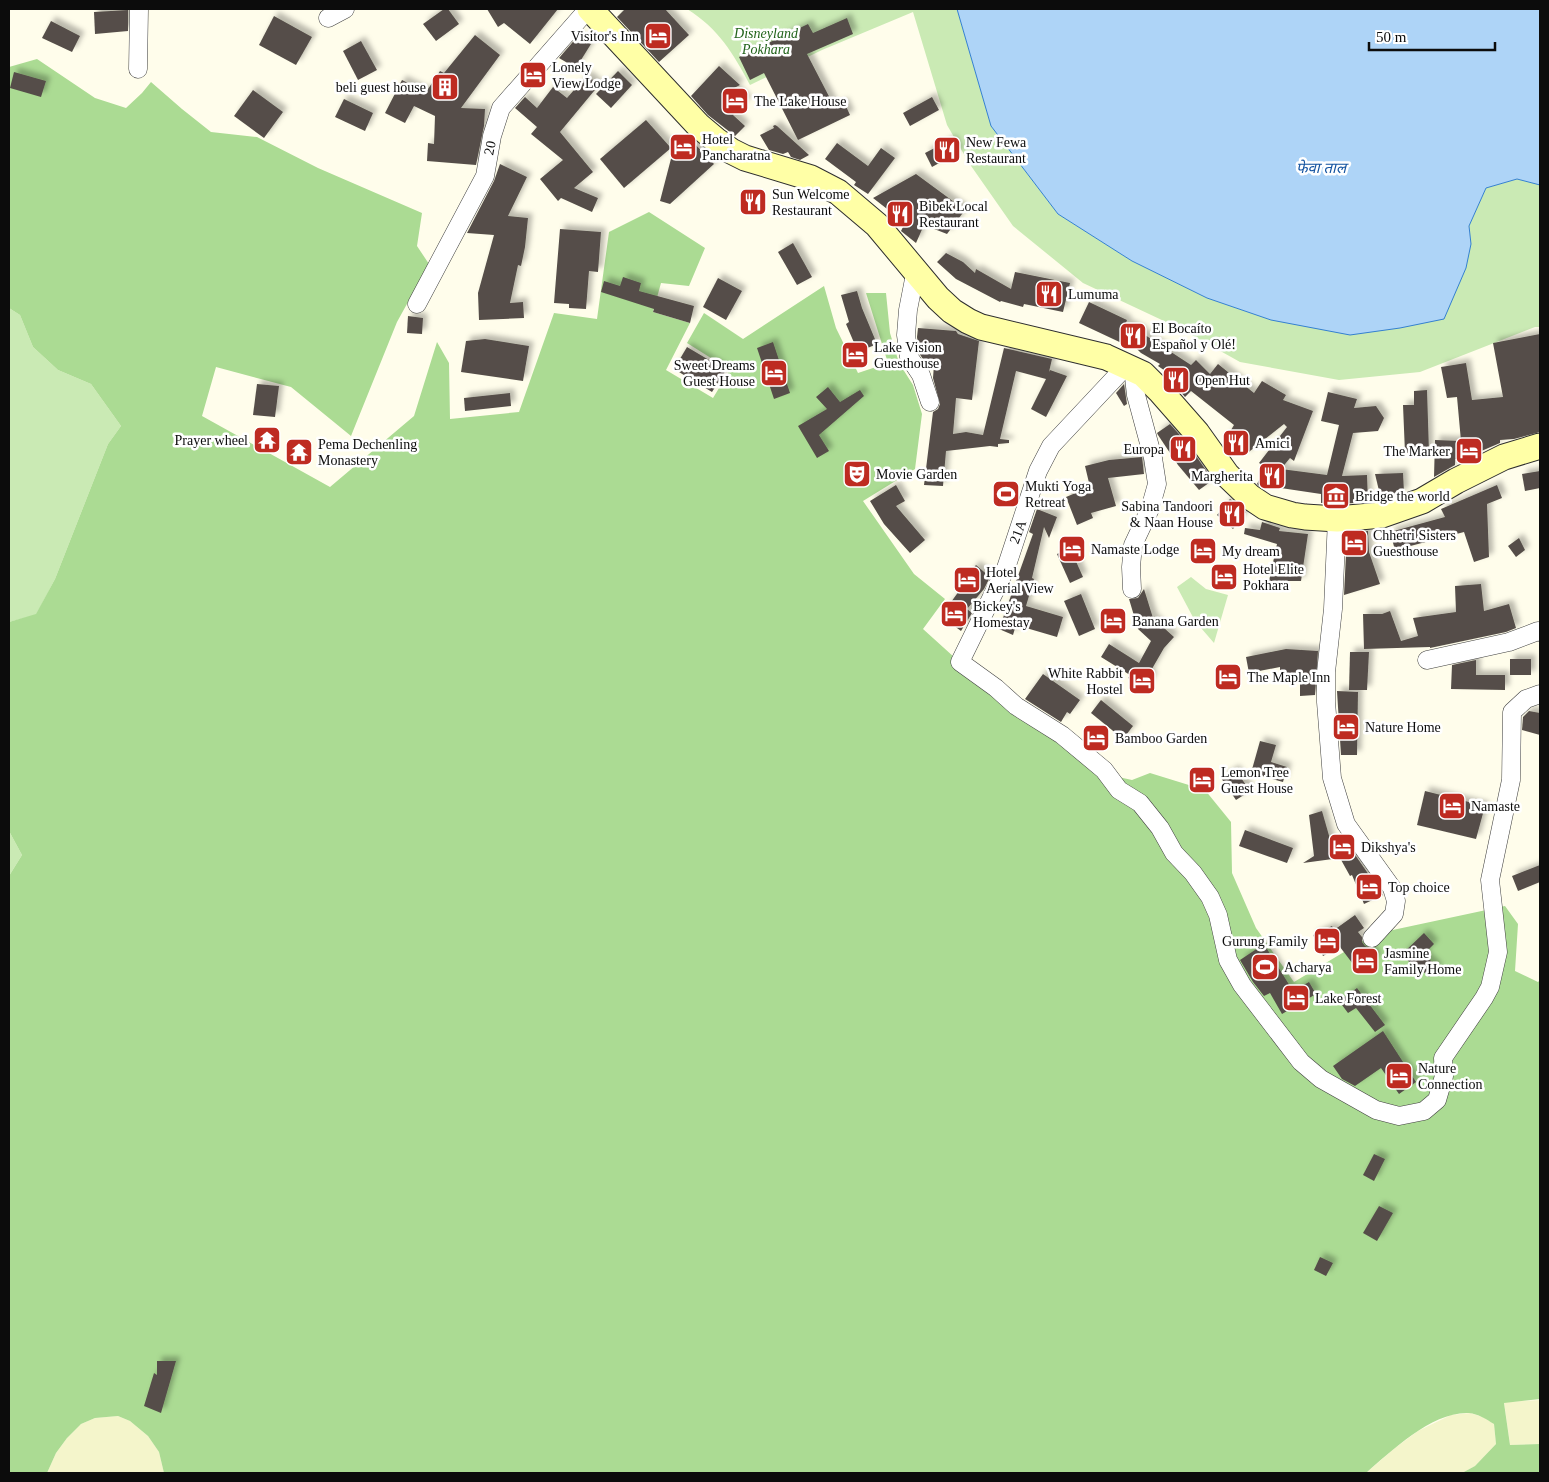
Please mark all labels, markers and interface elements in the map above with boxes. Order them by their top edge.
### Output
scale bar [1369,20,1495,52]
hotel icon: Visitor's Inn [643,21,673,51]
park label: Disneyland Pokhara [733,26,799,57]
place label: Visitor's Inn [571,29,639,44]
text: 50 m [1376,29,1407,45]
hotel icon: Lonely View Lodge [518,60,548,90]
place label: Lonely View Lodge [552,60,621,91]
building icon: beli guest house [430,72,460,102]
place label: beli guest house [336,80,426,95]
hotel icon: The Lake House [720,86,750,116]
place label: The Lake House [754,94,847,109]
hotel icon: Hotel Pancharatna [668,132,698,162]
place label: Hotel Pancharatna [702,132,771,163]
restaurant icon: New Fewa Restaurant [932,135,962,165]
place label: New Fewa Restaurant [966,135,1027,166]
street label: 20 [481,140,499,156]
water label: फेवा ताल [1296,159,1349,176]
restaurant icon: Sun Welcome Restaurant [738,187,768,217]
place label: Sun Welcome Restaurant [772,187,850,218]
restaurant icon: Bibek Local Restaurant [885,199,915,229]
place label: Bibek Local Restaurant [919,199,988,230]
restaurant icon: Lumuma [1034,279,1064,309]
place label: Lumuma [1068,287,1119,302]
restaurant icon: El Bocaíto Español y Olé! [1118,321,1148,351]
place label: El Bocaíto Español y Olé! [1152,321,1236,352]
hotel icon: Lake Vision Guesthouse [840,340,870,370]
place label: Lake Vision Guesthouse [874,340,942,371]
place label: Sweet Dreams Guest House [674,358,755,389]
hotel icon: Sweet Dreams Guest House [759,358,789,388]
restaurant icon: Open Hut [1161,365,1191,395]
place label: Open Hut [1195,373,1250,388]
temple icon: Prayer wheel [252,425,282,455]
restaurant icon: Amici [1221,428,1251,458]
place label: Prayer wheel [175,433,248,448]
restaurant icon: Europa [1168,434,1198,464]
place label: Amici [1255,436,1290,451]
hotel icon: The Marker [1454,436,1484,466]
temple icon: Pema Dechenling Monastery [284,437,314,467]
place label: Pema Dechenling Monastery [318,437,417,468]
place label: Europa [1124,442,1165,457]
place label: The Marker [1384,444,1450,459]
theatre icon: Movie Garden [842,459,872,489]
restaurant icon: Margherita [1257,461,1287,491]
place label: Movie Garden [876,467,957,482]
place label: Margherita [1191,469,1254,484]
sports icon: Mukti Yoga Retreat [991,479,1021,509]
place label: Mukti Yoga Retreat [1025,479,1092,510]
museum icon: Bridge the world [1321,481,1351,511]
place label: Bridge the world [1355,489,1450,504]
place label: Sabina Tandoori & Naan House [1121,499,1213,530]
restaurant icon: Sabina Tandoori & Naan House [1217,499,1247,529]
street label: 21A [1007,517,1029,546]
hotel icon: Chhetri Sisters Guesthouse [1339,528,1369,558]
place label: Chhetri Sisters Guesthouse [1373,528,1456,559]
hotel icon: Namaste Lodge [1057,534,1087,564]
hotel icon: My dream [1188,536,1218,566]
place label: Namaste Lodge [1091,542,1179,557]
place label: My dream [1222,544,1280,559]
hotel icon: Hotel Elite Pokhara [1209,562,1239,592]
place label: Hotel Elite Pokhara [1243,562,1304,593]
hotel icon: Hotel Aerial View [952,565,982,595]
place label: Hotel Aerial View [986,565,1055,596]
hotel icon: Bickey's Homestay [939,599,969,629]
place label: Bickey's Homestay [973,599,1030,630]
hotel icon: Banana Garden [1098,606,1128,636]
place label: Banana Garden [1132,614,1219,629]
hotel icon: The Maple Inn [1213,662,1243,692]
place label: White Rabbit Hostel [1048,666,1123,697]
hotel icon: White Rabbit Hostel [1127,666,1157,696]
place label: The Maple Inn [1247,670,1330,685]
hotel icon: Nature Home [1331,712,1361,742]
place label: Nature Home [1365,720,1441,735]
hotel icon: Bamboo Garden [1081,723,1111,753]
place label: Bamboo Garden [1115,731,1207,746]
hotel icon: Lemon Tree Guest House [1187,765,1217,795]
place label: Lemon Tree Guest House [1221,765,1293,796]
hotel icon: Namaste [1437,791,1467,821]
place label: Namaste [1471,799,1520,814]
hotel icon: Dikshya's [1327,832,1357,862]
place label: Dikshya's [1361,840,1416,855]
hotel icon: Top choice [1354,872,1384,902]
place label: Top choice [1388,880,1450,895]
hotel icon: Gurung Family [1312,926,1342,956]
place label: Gurung Family [1222,934,1308,949]
hotel icon: Jasmine Family Home [1350,946,1380,976]
place label: Jasmine Family Home [1384,946,1461,977]
sports icon: Acharya [1250,952,1280,982]
place label: Acharya [1284,960,1332,975]
hotel icon: Lake Forest [1281,983,1311,1013]
place label: Lake Forest [1315,991,1382,1006]
hotel icon: Nature Connection [1384,1061,1414,1091]
place label: Nature Connection [1418,1061,1483,1092]

